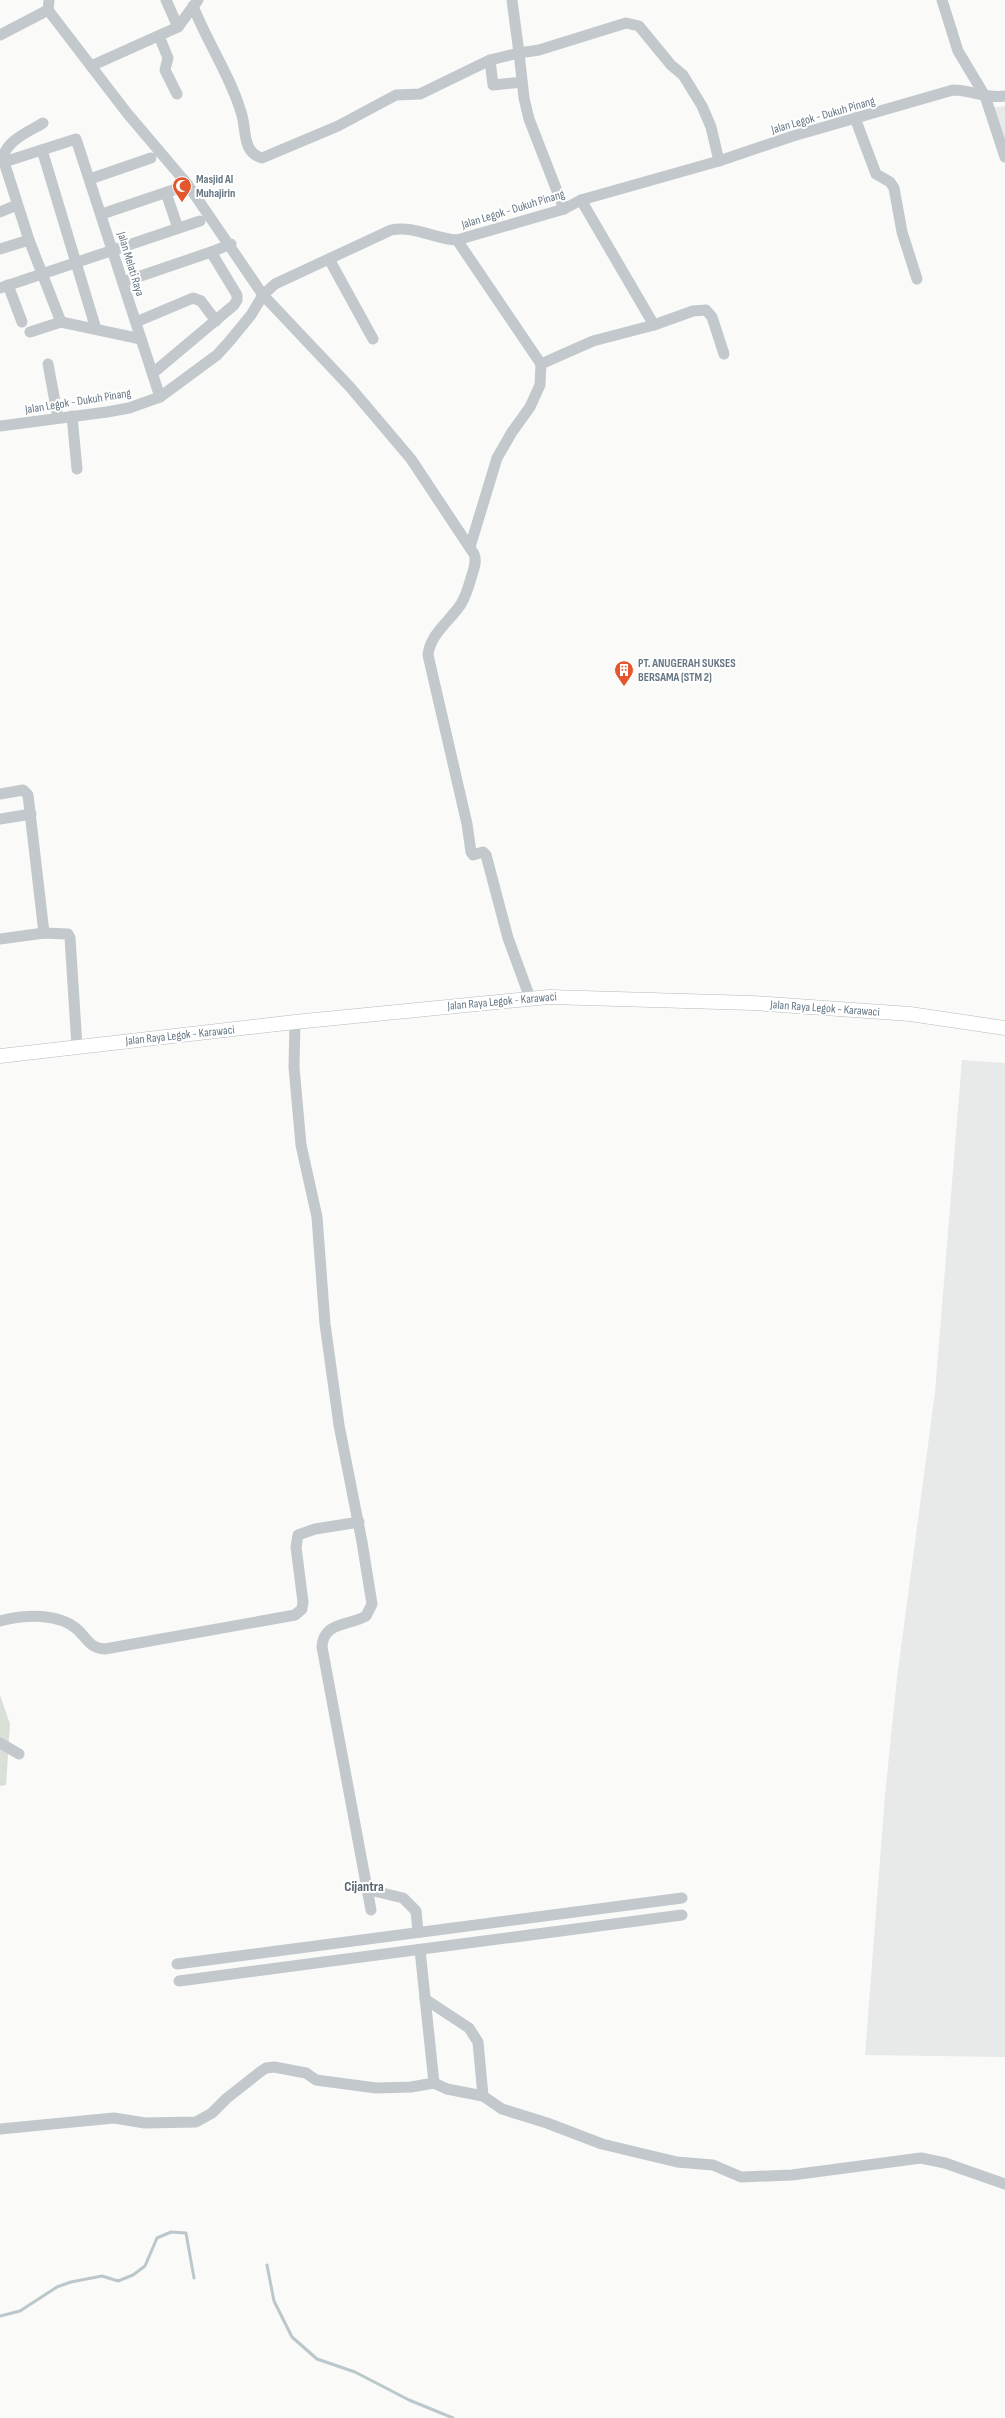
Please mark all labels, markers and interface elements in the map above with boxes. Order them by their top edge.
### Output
street label: Jalan Legok - Dukuh Pinang [769,93,877,138]
place label: Masjid Al Muhajirin [196,172,235,201]
mosque icon: Masjid Al Muhajirin [171,175,193,203]
street label: Jalan Legok - Dukuh Pinang [459,187,567,233]
street label: Jalan Melati Raya [113,229,148,299]
street label: Jalan Legok - Dukuh Pinang [23,386,132,417]
place label: PT. ANUGERAH SUKSES BERSAMA (STM 2) [638,656,736,685]
building icon: PT. ANUGERAH SUKSES BERSAMA (STM 2) [613,659,635,687]
street label: Jalan Raya Legok - Karawaci [446,989,557,1014]
street label: Jalan Raya Legok - Karawaci [769,997,880,1020]
street label: Jalan Raya Legok - Karawaci [124,1022,235,1049]
district label: Cijantra [344,1878,384,1895]

